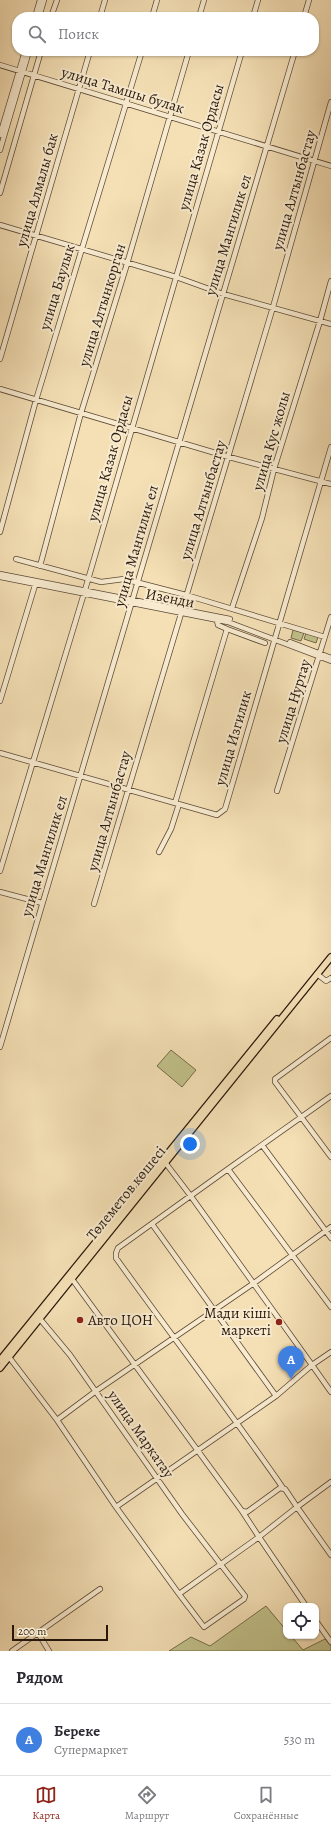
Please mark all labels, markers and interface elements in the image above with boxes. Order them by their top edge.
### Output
search box [12,12,319,56]
icon: search [26,23,48,45]
text: Поиск [58,24,99,44]
street label: улица Тамшы булак [58,62,187,118]
street label: улица Казак Ордасы [173,81,229,214]
street label: улица Алтынбастау [267,127,321,253]
street label: улица Алмалы бак [11,131,63,250]
street label: улица Мангилик ел [200,172,256,299]
street label: улица Баулык [34,241,80,333]
street label: улица Алтынкорган [73,241,130,370]
street label: улица Кус жолы [247,389,295,494]
street label: улица Казак Ордасы [82,392,138,525]
street label: улица Алтынбастау [175,437,231,563]
street label: улица Мангилик ел [109,483,163,610]
street label: Изенди [144,583,196,613]
street label: улица Нуртау [270,656,315,746]
street label: улица Изгилик [210,688,256,789]
street label: улица Алтынбастау [82,748,136,874]
street label: улица Мангилик ел [16,793,72,920]
your location [180,1134,200,1154]
street label: Төлеметов көшесі [82,1142,170,1244]
place label: Мади кіші маркеті [204,1303,271,1340]
place label: Авто ЦОН [87,1310,153,1330]
marker: Авто ЦОН [75,1315,85,1325]
marker: Мади кіші маркеті [274,1317,284,1327]
pin: A [278,1346,304,1379]
street label: улица Маркатау [103,1385,179,1482]
map controls [283,1603,319,1639]
button: locate [283,1603,319,1639]
scale bar [12,1623,108,1642]
text: 200 m [18,1624,46,1639]
text: Рядом [16,1666,63,1689]
text: Береке [54,1721,100,1741]
text: A [25,1731,33,1748]
text: 530 m [284,1731,315,1748]
text: Супермаркет [54,1741,128,1758]
tab: Карта [32,1784,60,1823]
tab: Маршрут [125,1784,169,1823]
tab: Сохранённые [234,1784,299,1823]

